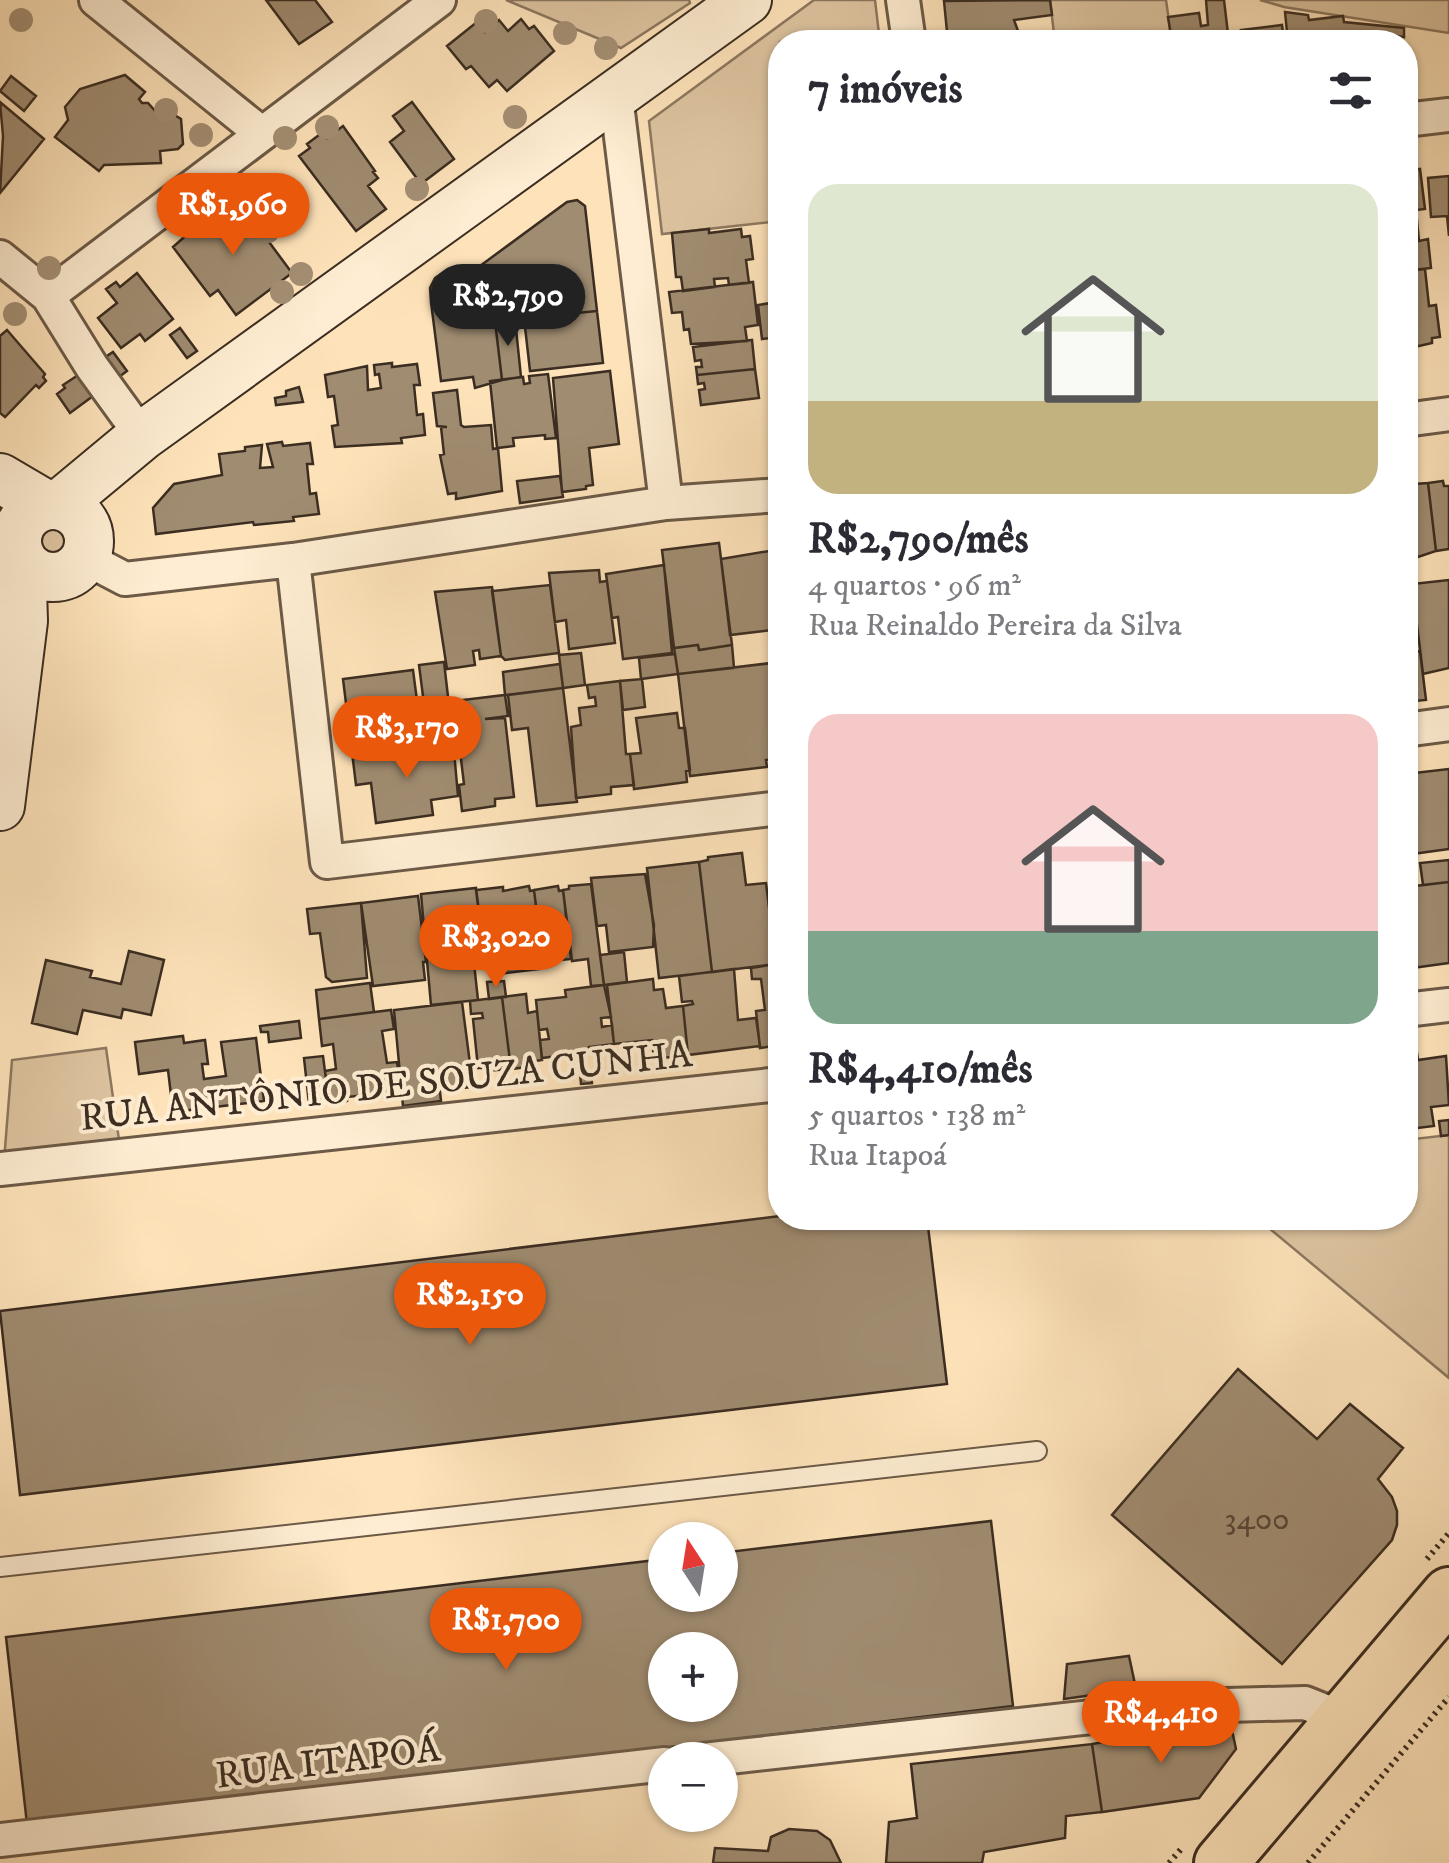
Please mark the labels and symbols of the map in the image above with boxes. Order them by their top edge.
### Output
pin: R$1,960 [141,173,325,258]
pin: R$2,790 [416,264,600,349]
pin: R$3,170 [315,696,499,781]
pin: R$3,020 [404,905,588,990]
street label: RUA ANTÔNIO DE SOUZA CUNHA [78,1031,695,1143]
pin: R$2,150 [378,1263,562,1348]
house number: 3400 [1225,1500,1289,1540]
north arrow [648,1522,738,1612]
pin: R$1,700 [414,1588,598,1673]
pin: R$4,410 [1069,1681,1253,1766]
street label: RUA ITAPOÁ [213,1725,444,1801]

